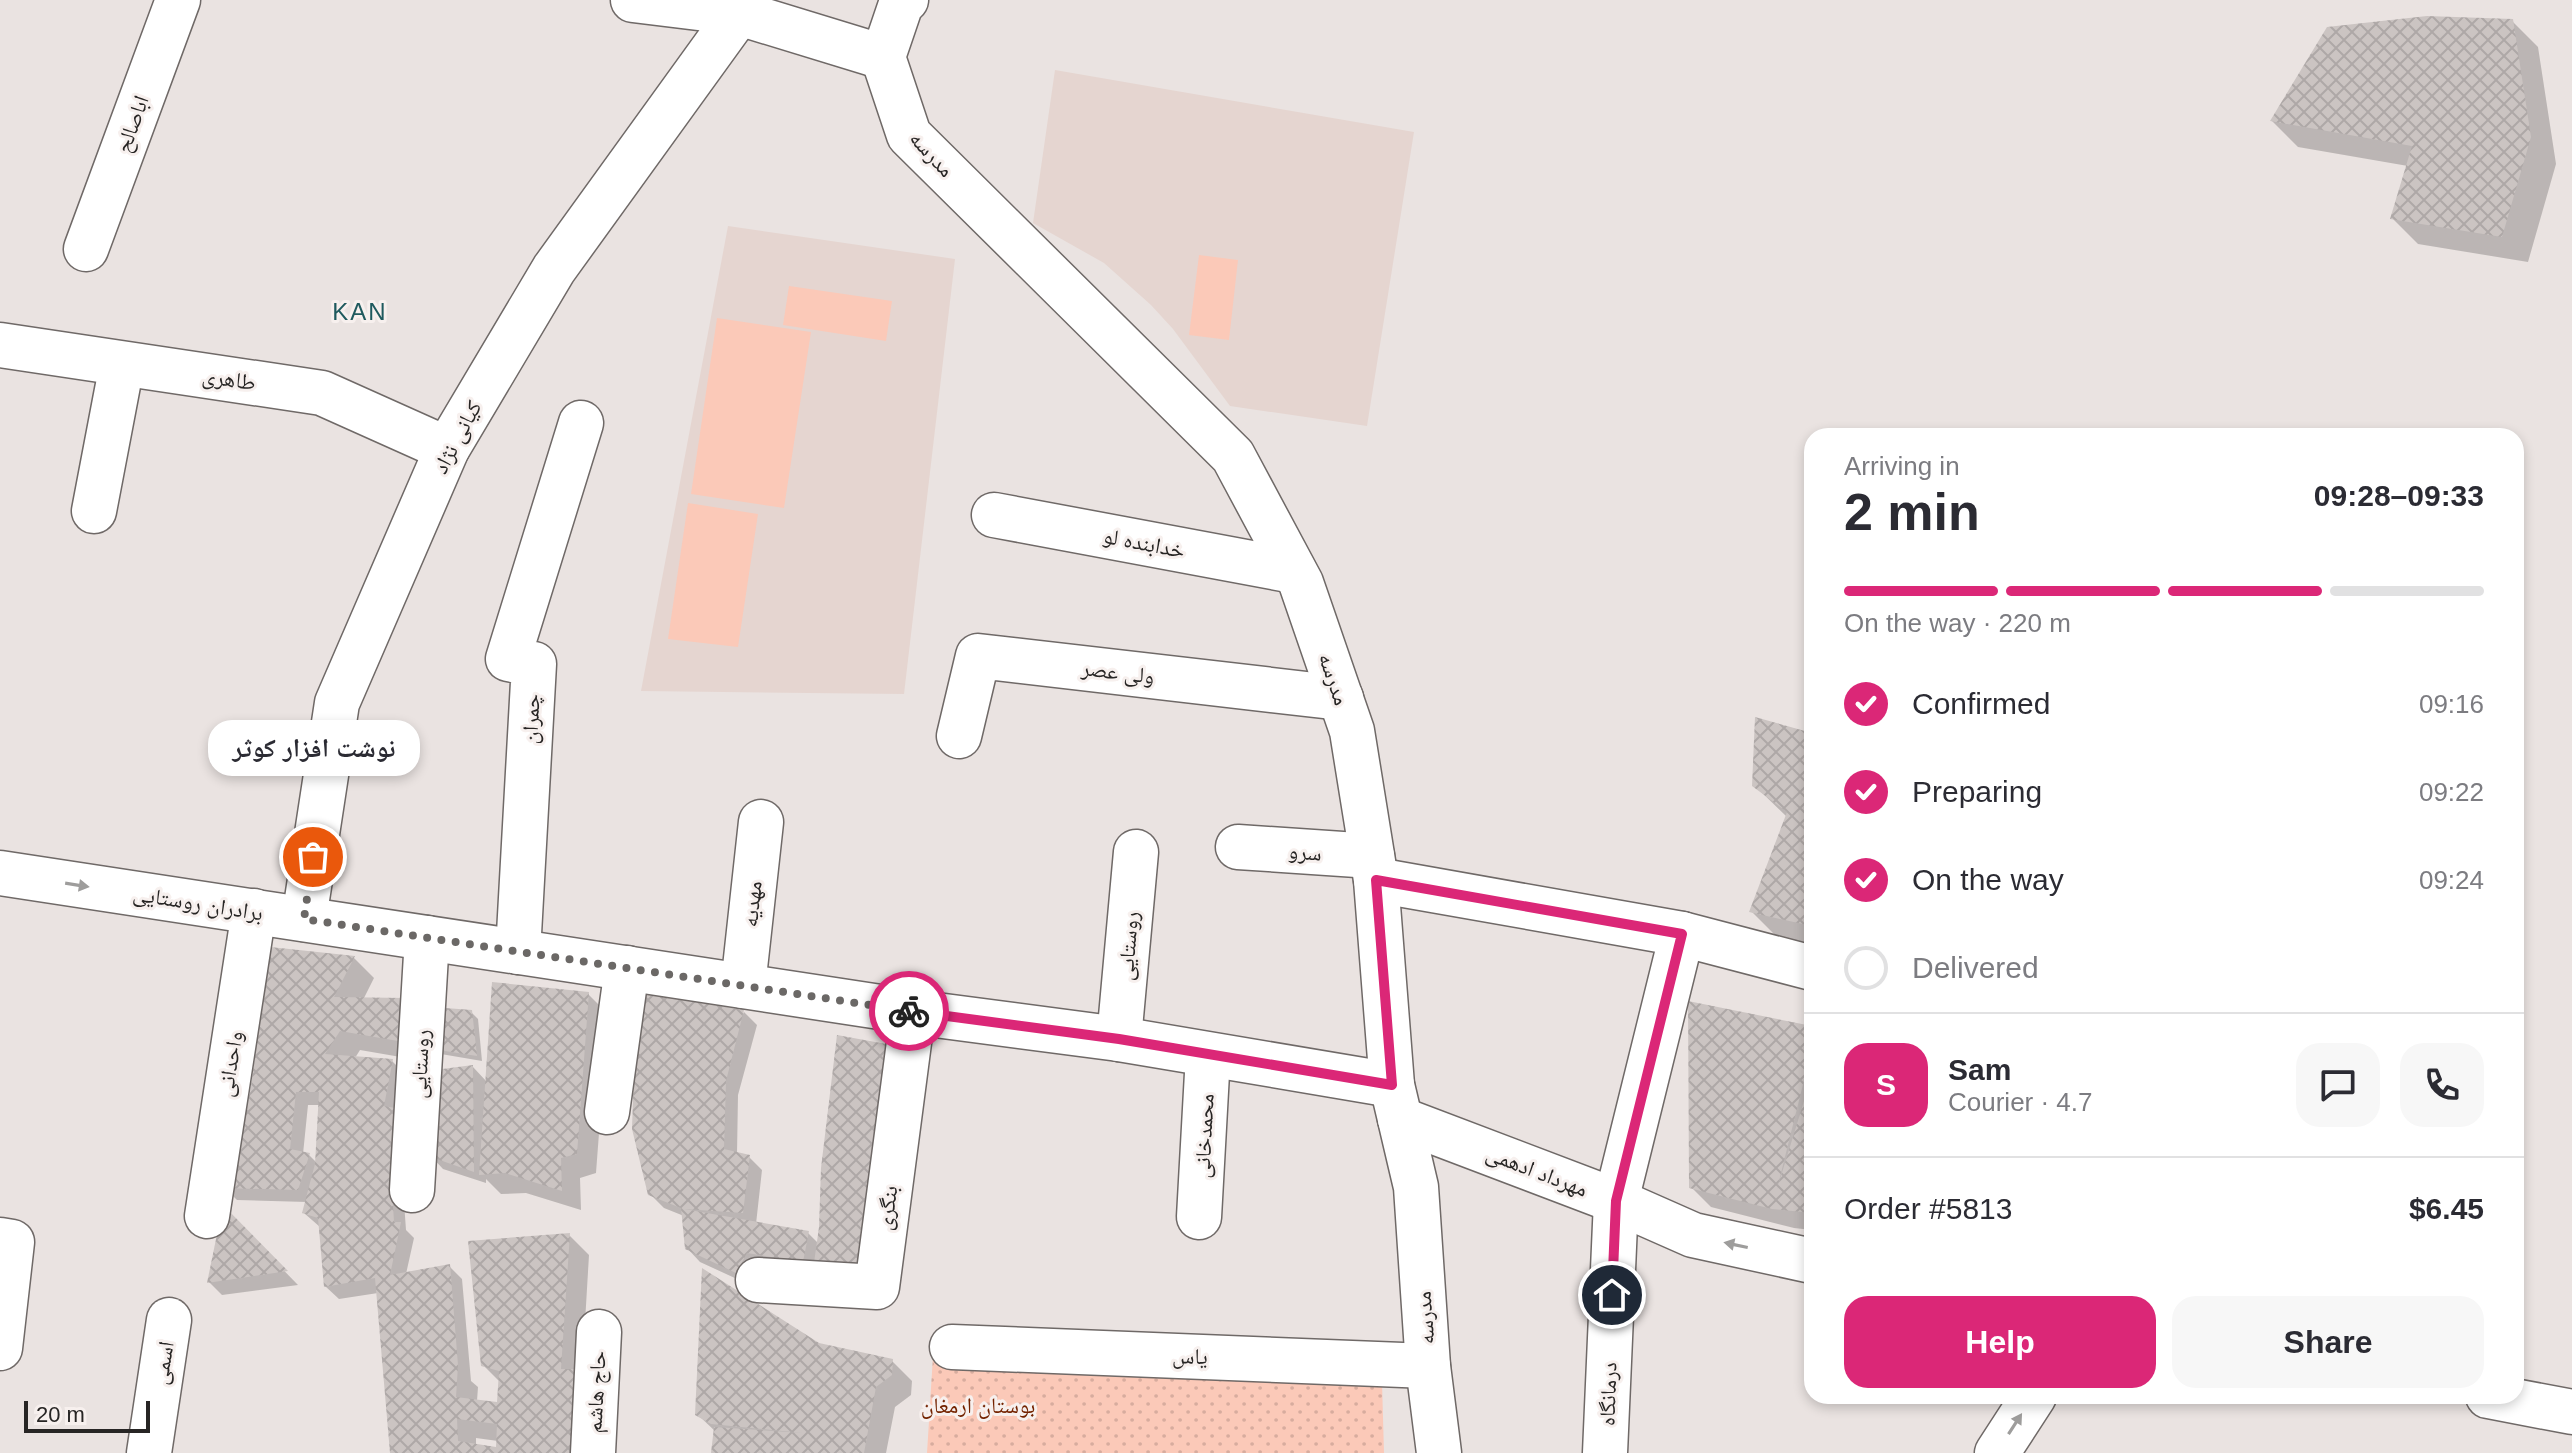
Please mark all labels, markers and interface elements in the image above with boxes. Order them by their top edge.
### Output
street label: اباصالح [110,92,155,156]
street label: مدرسه [905,126,959,182]
district label: KAN [332,298,388,325]
street label: طاهری [201,363,257,396]
street label: کیانی نژاد [427,396,488,478]
text: Arriving in [1844,451,1960,481]
text: 09:28–09:33 [2314,479,2484,512]
text: 2 min [1844,483,1980,541]
street label: خدابنده لو [1101,523,1187,563]
text: On the way · 220 m [1844,608,2071,638]
street label: مدرسه [1313,650,1355,708]
street label: ولی عصر [1079,655,1156,690]
icon: check [1844,682,1888,726]
text: Confirmed [1912,687,2050,720]
text: 09:16 [2419,689,2484,719]
street label: چمران [517,693,546,745]
callout: نوشت افزار کوثر [207,721,419,777]
text: نوشت افزار کوثر [232,733,396,763]
icon: check [1844,770,1888,814]
text: Preparing [1912,775,2042,808]
text: 09:22 [2419,777,2484,807]
pin [279,823,347,891]
icon: bag [291,835,335,879]
street label: سرو [1287,838,1323,866]
icon: check [1844,858,1888,902]
text: On the way [1912,863,2064,896]
text: 09:24 [2419,865,2484,895]
one-way arrow [65,879,90,891]
street label: برادران روستایی [131,880,265,927]
street label: مهدیه [737,880,767,928]
street label: روستایی [1113,910,1144,982]
text: Delivered [1912,951,2039,984]
courier [869,971,949,1051]
icon: bike [887,989,931,1033]
street label: واحدانی [212,1029,249,1099]
street label: روستایی [406,1029,435,1099]
button: chat [2296,1043,2380,1127]
button: phone [2400,1043,2484,1127]
text: Sam [1948,1053,2011,1086]
text: S [1876,1068,1896,1101]
text: Courier · 4.7 [1948,1087,2093,1117]
street label: محمدخانی [1189,1093,1220,1179]
street label: مهرداد ادهمی [1482,1140,1591,1203]
street label: بنگری [871,1184,904,1232]
text: Order #5813 [1844,1192,2012,1225]
text: $6.45 [2409,1192,2484,1225]
one-way arrow [1723,1238,1748,1251]
pin [1578,1261,1646,1329]
icon: home [1590,1273,1634,1317]
street label: مدرسه [1411,1291,1439,1345]
button: Help [1844,1296,2156,1388]
button: Share [2172,1296,2484,1388]
street label: اسمی [147,1339,180,1387]
street label: یاس [1172,1343,1208,1370]
street label: حاج هاشم [581,1350,613,1434]
street label: درمانگاه [1594,1362,1622,1426]
park label: بوستان ارمغان [921,1393,1035,1419]
scale bar [24,1397,150,1433]
text: 20 m [36,1402,85,1427]
one-way arrow [2008,1414,2023,1435]

